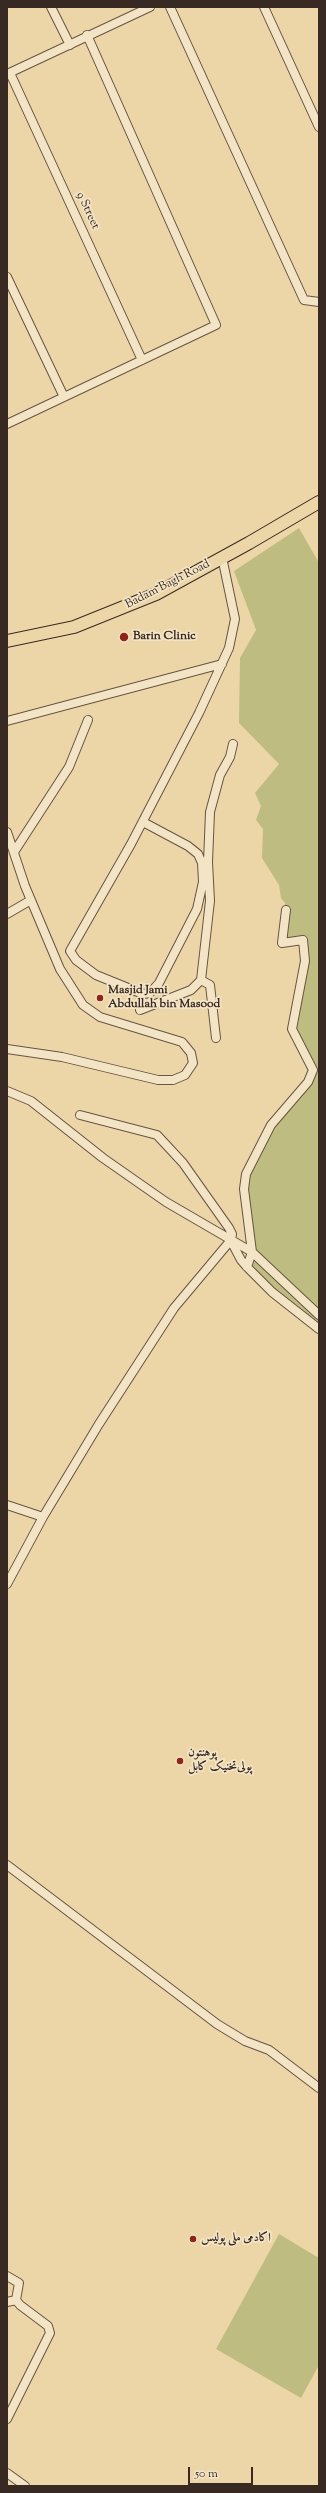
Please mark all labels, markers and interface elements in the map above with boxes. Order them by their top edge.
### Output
street label: 9 Street [72,190,102,232]
street label: Badam Bagh Road [123,557,213,613]
place label: Barin Clinic [133,630,196,644]
marker: Barin Clinic [118,631,130,643]
place label: Masjid Jami Abdullah bin Masood [108,984,220,1012]
marker: Masjid Jami Abdullah bin Masood [95,993,105,1003]
place label: پوهنتون پولی‌تخنیک کابل [188,1747,252,1775]
marker: پوهنتون پولی‌تخنیک کابل [175,1756,185,1766]
place label: اکادمی ملی پولیس [201,2232,271,2246]
marker: اکادمی ملی پولیس [188,2234,198,2244]
scale bar [190,2459,255,2485]
text: 50 m [195,2465,218,2483]

